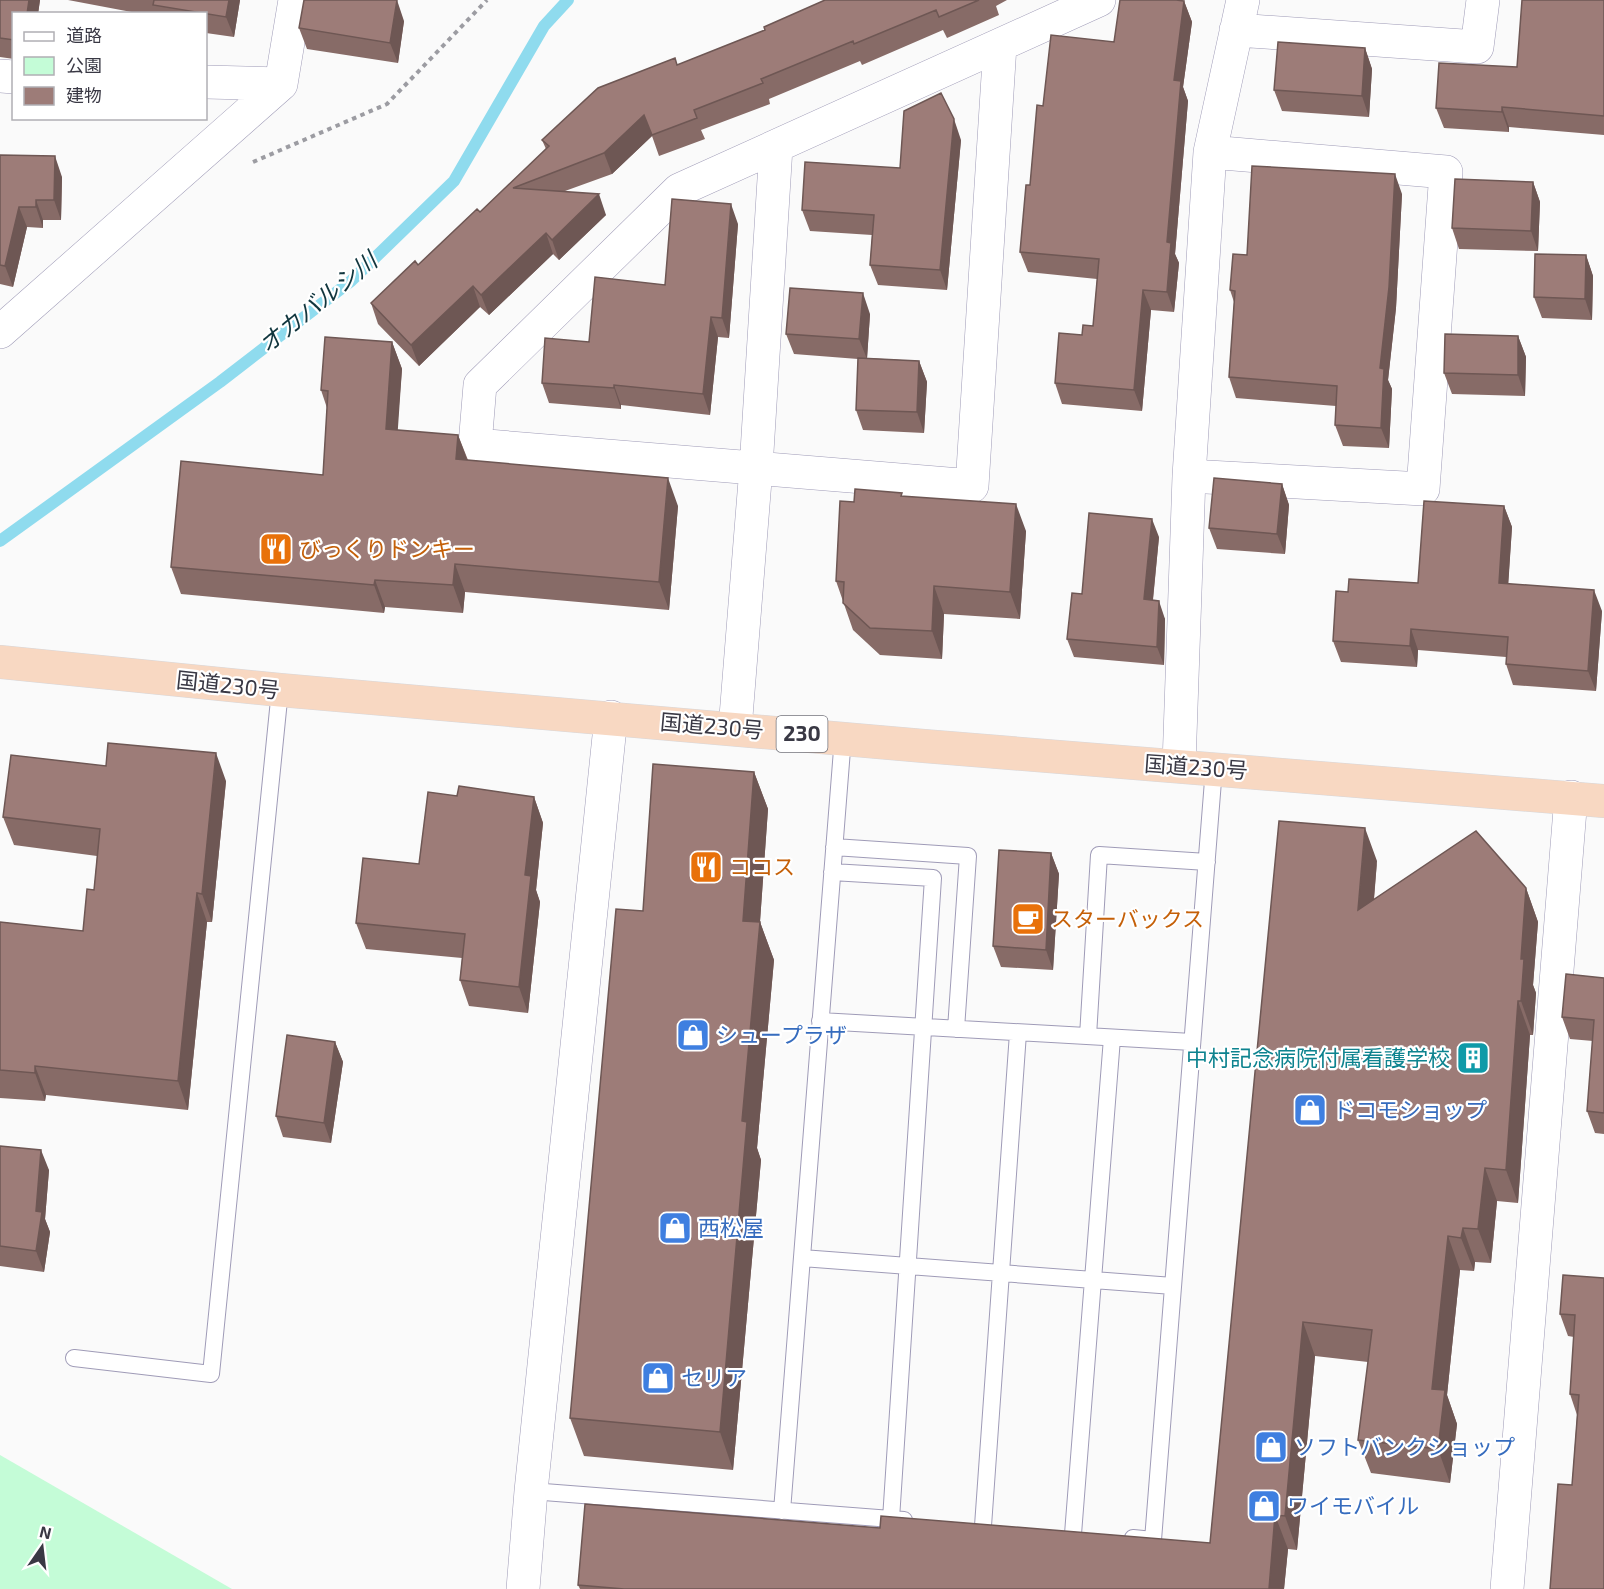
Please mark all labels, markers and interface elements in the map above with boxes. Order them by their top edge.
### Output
legend [12,12,207,120]
text: 道路 [66,24,102,46]
text: 公園 [66,54,102,76]
text: 建物 [66,84,102,106]
water label: オカバルシ川 [252,243,384,358]
restaurant icon: びっくりドンキー [258,531,294,567]
place label: びっくりドンキー [299,535,475,561]
street label: 国道230号 [175,666,281,702]
street label: 国道230号 [659,708,765,742]
road number: 230 [776,716,828,752]
street label: 国道230号 [1143,749,1249,783]
restaurant icon: ココス [688,849,724,885]
place label: ココス [729,853,795,879]
cafe icon: スターバックス [1010,901,1046,937]
place label: スターバックス [1051,905,1204,931]
shop icon: シュープラザ [675,1017,711,1053]
place label: シュープラザ [716,1021,847,1047]
building icon: 中村記念病院付属看護学校 [1455,1040,1491,1076]
place label: 中村記念病院付属看護学校 [1186,1044,1450,1070]
shop icon: ドコモショップ [1292,1092,1328,1128]
place label: ドコモショップ [1333,1096,1487,1122]
shop icon: 西松屋 [657,1210,693,1246]
place label: 西松屋 [698,1214,764,1240]
shop icon: セリア [640,1360,676,1396]
place label: セリア [681,1364,747,1390]
shop icon: ソフトバンクショップ [1253,1429,1289,1465]
place label: ソフトバンクショップ [1294,1433,1515,1459]
shop icon: ワイモバイル [1246,1488,1282,1524]
place label: ワイモバイル [1287,1492,1419,1518]
north arrow [12,1517,72,1577]
text: N [38,1521,54,1543]

